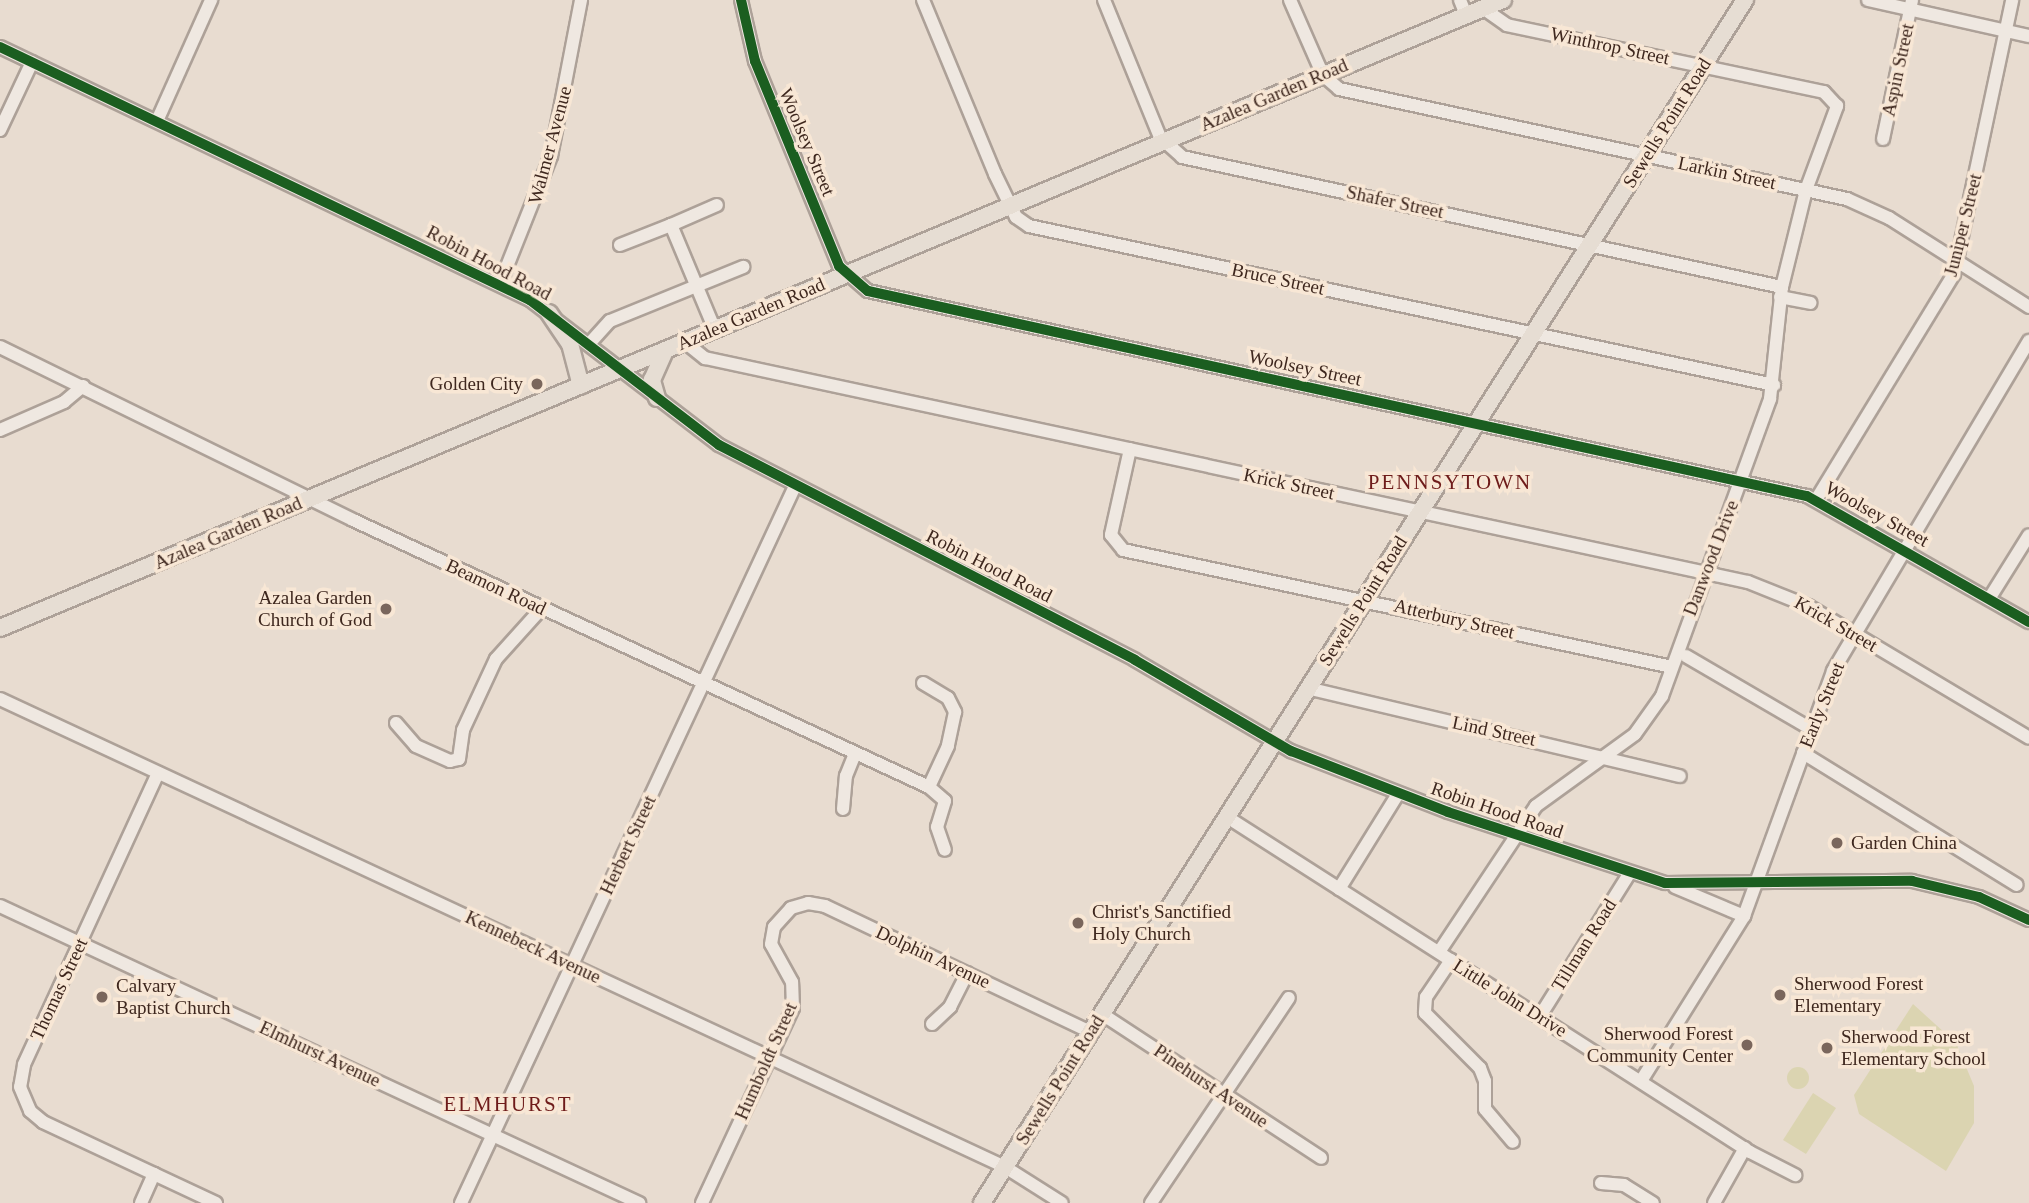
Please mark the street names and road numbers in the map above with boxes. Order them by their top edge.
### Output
street label: Aspin Street [1877,21,1919,119]
street label: Winthrop Street [1548,22,1672,70]
street label: Azalea Garden Road [1197,54,1351,136]
street label: Sewells Point Road [1618,54,1716,192]
street label: Walmer Avenue [523,83,577,207]
street label: Woolsey Street [774,85,840,199]
street label: Larkin Street [1676,151,1778,195]
street label: Juniper Street [1939,171,1987,279]
street label: Shafer Street [1344,181,1446,223]
street label: Robin Hood Road [423,220,555,306]
street label: Bruce Street [1229,258,1327,300]
street label: Azalea Garden Road [674,273,828,355]
street label: Woolsey Street [1246,345,1364,391]
street label: Krick Street [1241,463,1337,505]
street label: Woolsey Street [1821,476,1933,552]
street label: Azalea Garden Road [151,492,305,574]
street label: Danwood Drive [1679,497,1743,619]
street label: Robin Hood Road [922,524,1056,608]
street label: Sewells Point Road [1314,532,1412,670]
street label: Beamon Road [442,554,550,620]
street label: Krick Street [1790,591,1882,657]
street label: Atterbury Street [1392,594,1516,644]
street label: Early Street [1795,659,1849,751]
street label: Lind Street [1450,711,1538,751]
street label: Robin Hood Road [1428,777,1566,843]
street label: Herbert Street [595,792,661,898]
street label: Tillman Road [1547,895,1621,995]
street label: Kennebeck Avenue [461,905,605,989]
street label: Dolphin Avenue [872,920,994,994]
street label: Thomas Street [25,934,93,1044]
street label: Little John Drive [1449,954,1571,1042]
street label: Humboldt Street [730,999,802,1123]
street label: Sewells Point Road [1011,1011,1109,1149]
street label: Elmhurst Avenue [255,1016,385,1092]
street label: Pinehurst Avenue [1149,1039,1273,1133]

